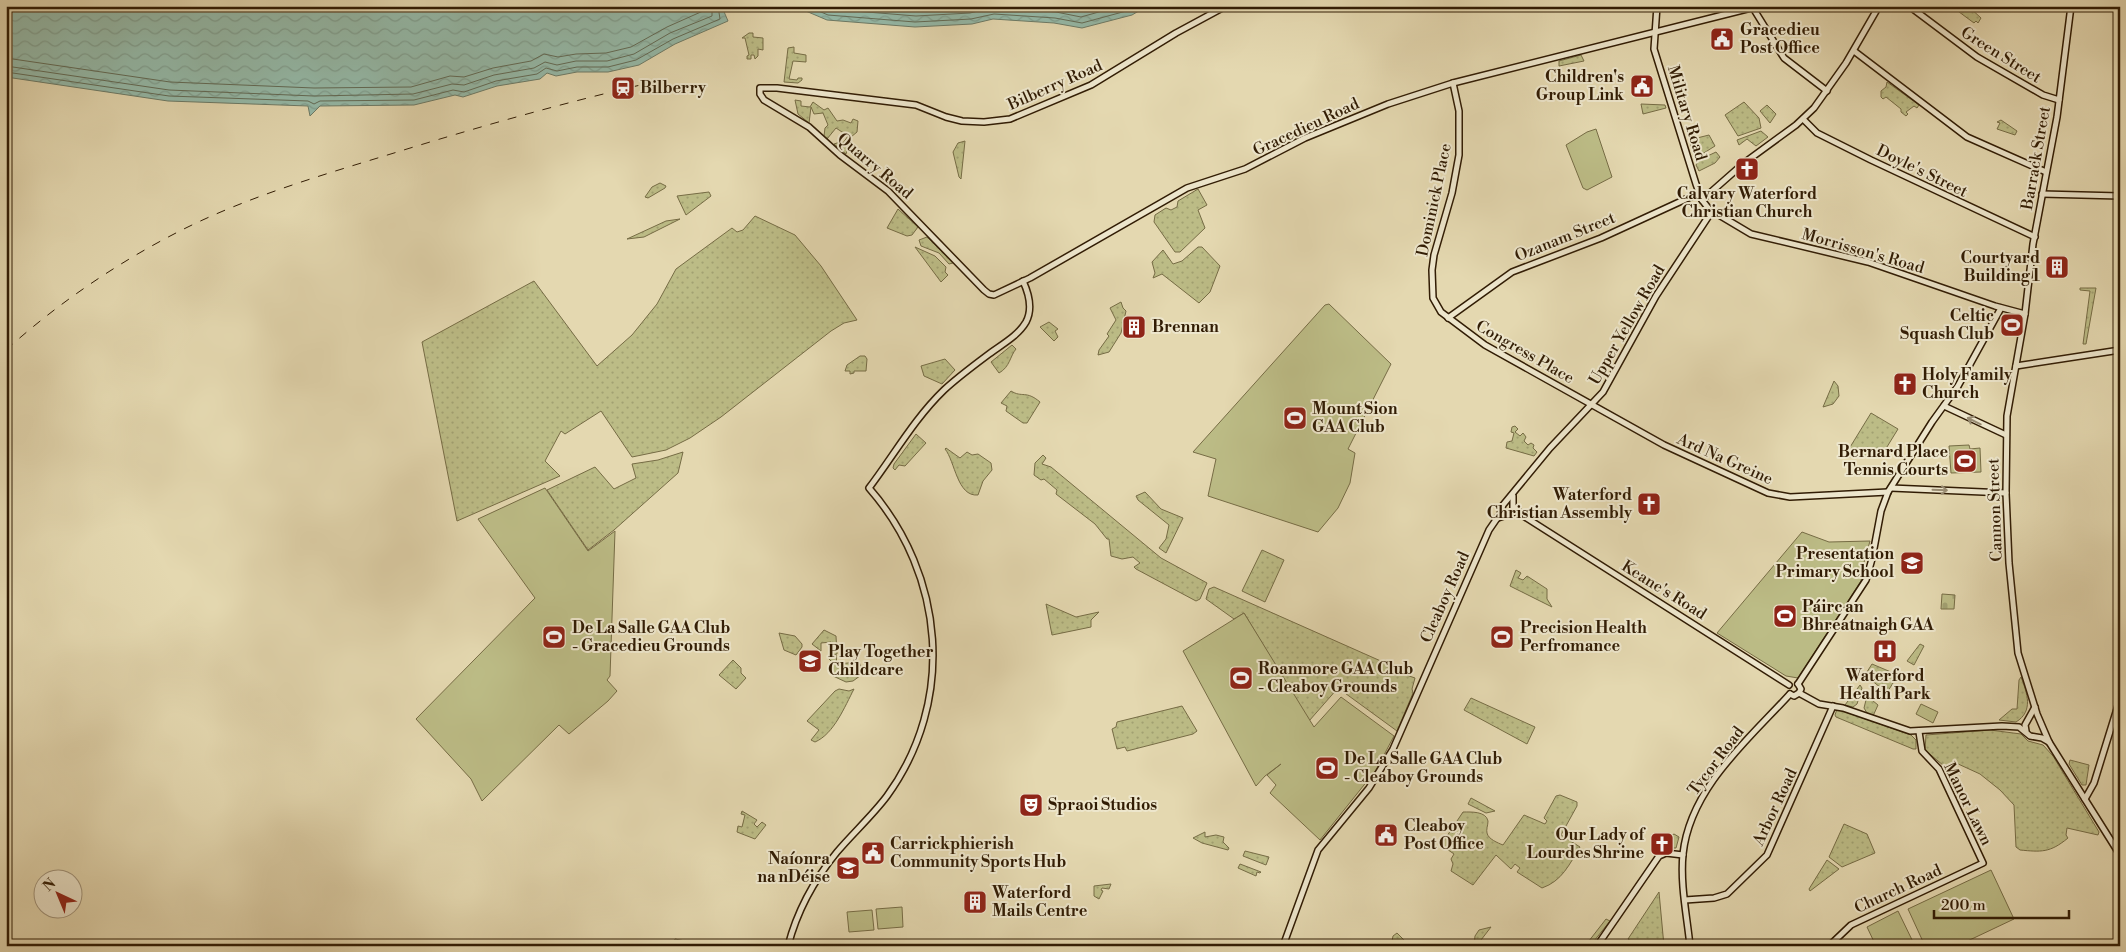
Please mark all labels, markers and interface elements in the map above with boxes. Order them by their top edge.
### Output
place label: Gracedieu Post Office [1740,20,1820,58]
street label: Green Street [1957,22,2045,88]
public building icon: Gracedieu Post Office [1709,26,1735,52]
street label: Bilberry Road [1004,55,1105,115]
street label: Military Road [1663,63,1711,163]
place label: Children's Group Link [1536,67,1625,105]
public building icon: Children's Group Link [1629,73,1655,99]
station icon: Bilberry [610,75,636,101]
place label: Bilberry [640,78,707,98]
street label: Gracedieu Road [1250,94,1362,160]
street label: Barrack Street [2017,104,2055,212]
street label: Quarry Road [833,129,917,203]
street label: Doyle's Street [1873,140,1971,202]
street label: Dominick Place [1412,142,1456,258]
church icon: Calvary Waterford Christian Church [1734,156,1760,182]
place label: Calvary Waterford Christian Church [1677,184,1817,222]
street label: Ozanam Street [1512,208,1619,266]
street label: Morrisson's Road [1799,224,1927,278]
place label: Courtyard Building 1 [1961,248,2040,286]
building icon: Courtyard Building 1 [2044,254,2070,280]
street label: Upper Yellow Road [1584,261,1670,389]
place label: Celtic Squash Club [1900,306,1994,344]
sports icon: Celtic Squash Club [1999,312,2025,338]
building icon: Brennan [1121,314,1147,340]
street label: Congress Place [1472,316,1578,388]
place label: Brennan [1152,317,1219,337]
place label: Holy Family Church [1922,365,2013,403]
church icon: Holy Family Church [1892,371,1918,397]
place label: Mount Sion GAA Club [1312,399,1398,437]
sports icon: Mount Sion GAA Club [1282,405,1308,431]
one-way arrow [1967,416,1982,425]
street label: Ard Na Greine [1673,429,1776,489]
place label: Bernard Place Tennis Courts [1838,442,1948,480]
sports icon: Bernard Place Tennis Courts [1952,448,1978,474]
street label: Cannon Street [1983,458,2007,562]
place label: Waterford Christian Assembly [1487,485,1633,523]
one-way arrow [1931,485,1947,495]
church icon: Waterford Christian Assembly [1636,491,1662,517]
place label: Presentation Primary School [1775,544,1895,582]
street label: Cleaboy Road [1416,548,1474,646]
school or university icon: Presentation Primary School [1899,550,1925,576]
street label: Keane's Road [1618,556,1710,624]
place label: Páirc an Bhreatnaigh GAA [1802,597,1934,635]
sports icon: Páirc an Bhreatnaigh GAA [1772,603,1798,629]
place label: De La Salle GAA Club - Gracedieu Grounds [572,618,730,656]
place label: Precision Health Perfromance [1520,618,1647,656]
sports icon: De La Salle GAA Club - Gracedieu Grounds [541,624,567,650]
sports icon: Precision Health Perfromance [1489,624,1515,650]
hospital icon: Waterford Health Park [1872,638,1898,664]
place label: Play Together Childcare [828,642,934,680]
school or university icon: Play Together Childcare [797,648,823,674]
place label: Roanmore GAA Club - Cleaboy Grounds [1258,659,1413,697]
sports icon: Roanmore GAA Club - Cleaboy Grounds [1228,665,1254,691]
place label: Waterford Health Park [1839,666,1932,704]
street label: Tycor Road [1683,722,1749,800]
place label: De La Salle GAA Club - Cleaboy Grounds [1344,749,1502,787]
sports icon: De La Salle GAA Club - Cleaboy Grounds [1314,755,1340,781]
street label: Manor Lawn [1939,759,1997,849]
street label: Arbor Road [1748,765,1802,850]
theatre icon: Spraoi Studios [1018,792,1044,818]
place label: Spraoi Studios [1048,795,1157,815]
place label: Cleaboy Post Office [1404,816,1484,854]
public building icon: Cleaboy Post Office [1373,822,1399,848]
place label: Our Lady of Lourdes Shrine [1527,825,1646,863]
church icon: Our Lady of Lourdes Shrine [1649,831,1675,857]
place label: Carrickphierish Community Sports Hub [890,834,1066,872]
public building icon: Carrickphierish Community Sports Hub [860,840,886,866]
place label: Naíonra na nDéise [757,849,830,887]
school or university icon: Naíonra na nDéise [835,855,861,881]
street label: Church Road [1851,860,1945,918]
north arrow [32,870,82,920]
text: N [39,875,60,896]
place label: Waterford Mails Centre [991,883,1088,921]
scale bar [1934,887,2068,919]
building icon: Waterford Mails Centre [962,889,988,915]
text: 200 m [1941,896,1986,915]

